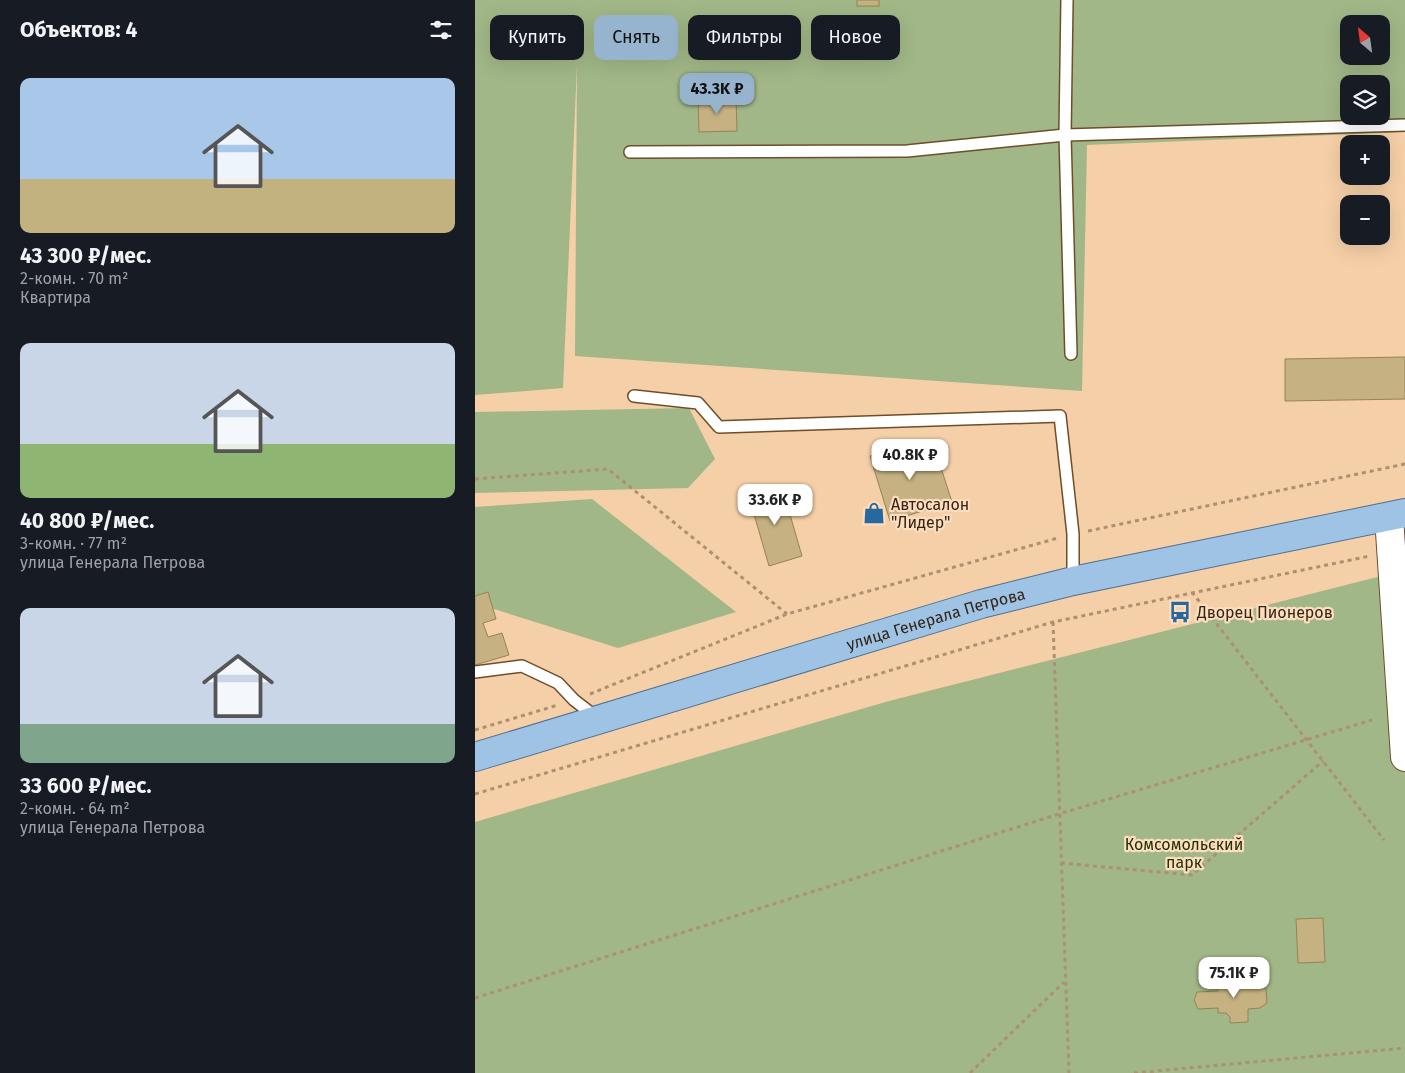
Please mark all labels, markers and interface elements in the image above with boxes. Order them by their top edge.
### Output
chip: Купить [490,15,584,60]
chip: Снять [594,15,678,60]
chip: Фильтры [688,15,801,60]
chip: Новое [811,15,900,60]
north arrow [1340,15,1390,65]
map controls [1340,15,1390,245]
icon: filters [427,16,455,44]
text: Объектов: 4 [20,17,137,43]
pin: 43.3K ₽ [671,72,763,115]
button: layers [1340,75,1390,125]
text: 43.3K ₽ [691,79,743,98]
icon: home [193,111,283,201]
button: + [1340,135,1390,185]
button: − [1340,195,1390,245]
text: 43 300 ₽/мес. [20,243,151,269]
text: 2-комн. · 70 m² [20,269,128,288]
text: Квартира [20,288,91,307]
icon: home [193,376,283,466]
pin: 40.8K ₽ [864,438,956,481]
text: 40.8K ₽ [883,445,937,464]
pin: 33.6K ₽ [729,484,821,526]
text: 33.6K ₽ [749,490,801,509]
place label: Автосалон "Лидер" [891,495,969,532]
shop icon: Автосалон "Лидер" [861,500,887,526]
text: 40 800 ₽/мес. [20,508,154,534]
text: 3-комн. · 77 m² [20,534,127,553]
text: улица Генерала Петрова [20,553,205,572]
street label: улица Генерала Петрова [844,584,1027,654]
bus stop icon: Дворец Пионеров [1167,599,1193,625]
place label: Дворец Пионеров [1196,603,1333,622]
icon: home [193,641,283,731]
text: 33 600 ₽/мес. [20,773,152,799]
text: 2-комн. · 64 m² [20,799,130,818]
text: улица Генерала Петрова [20,818,205,837]
park label: Комсомольский парк [1125,835,1243,872]
pin: 75.1K ₽ [1188,956,1280,999]
text: 75.1K ₽ [1210,963,1258,982]

